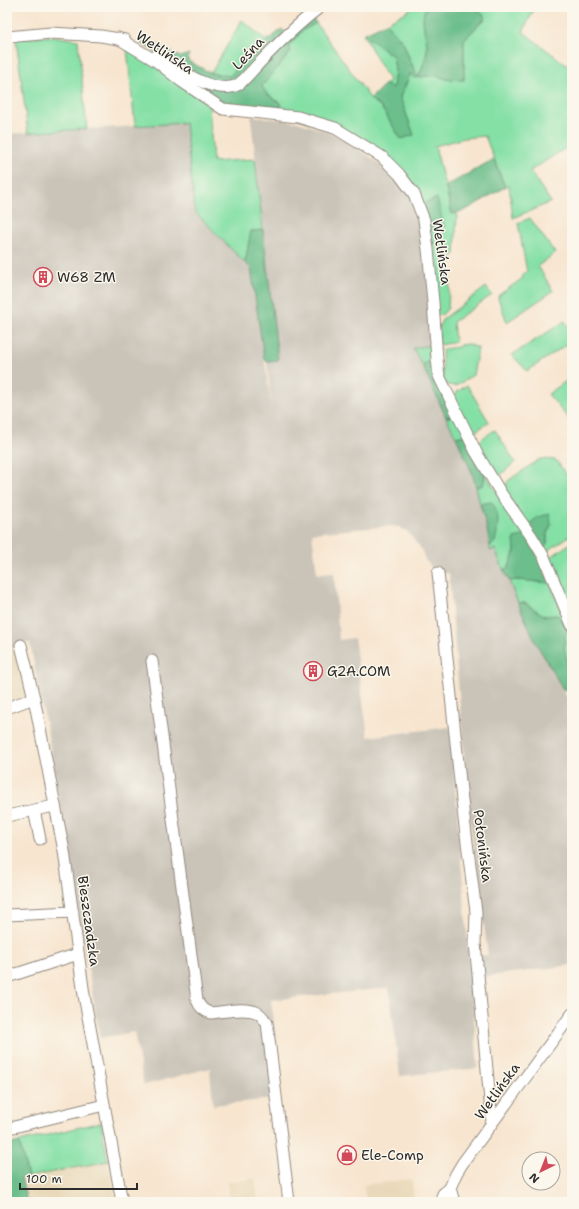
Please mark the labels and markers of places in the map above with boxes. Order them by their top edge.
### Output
building icon: W68 ZM [32,266,54,288]
place label: W68 ZM [57,268,116,286]
building icon: G2A.COM [302,660,324,682]
place label: G2A.COM [327,662,390,680]
shop icon: Ele-Comp [336,1144,358,1166]
place label: Ele-Comp [361,1146,424,1164]

